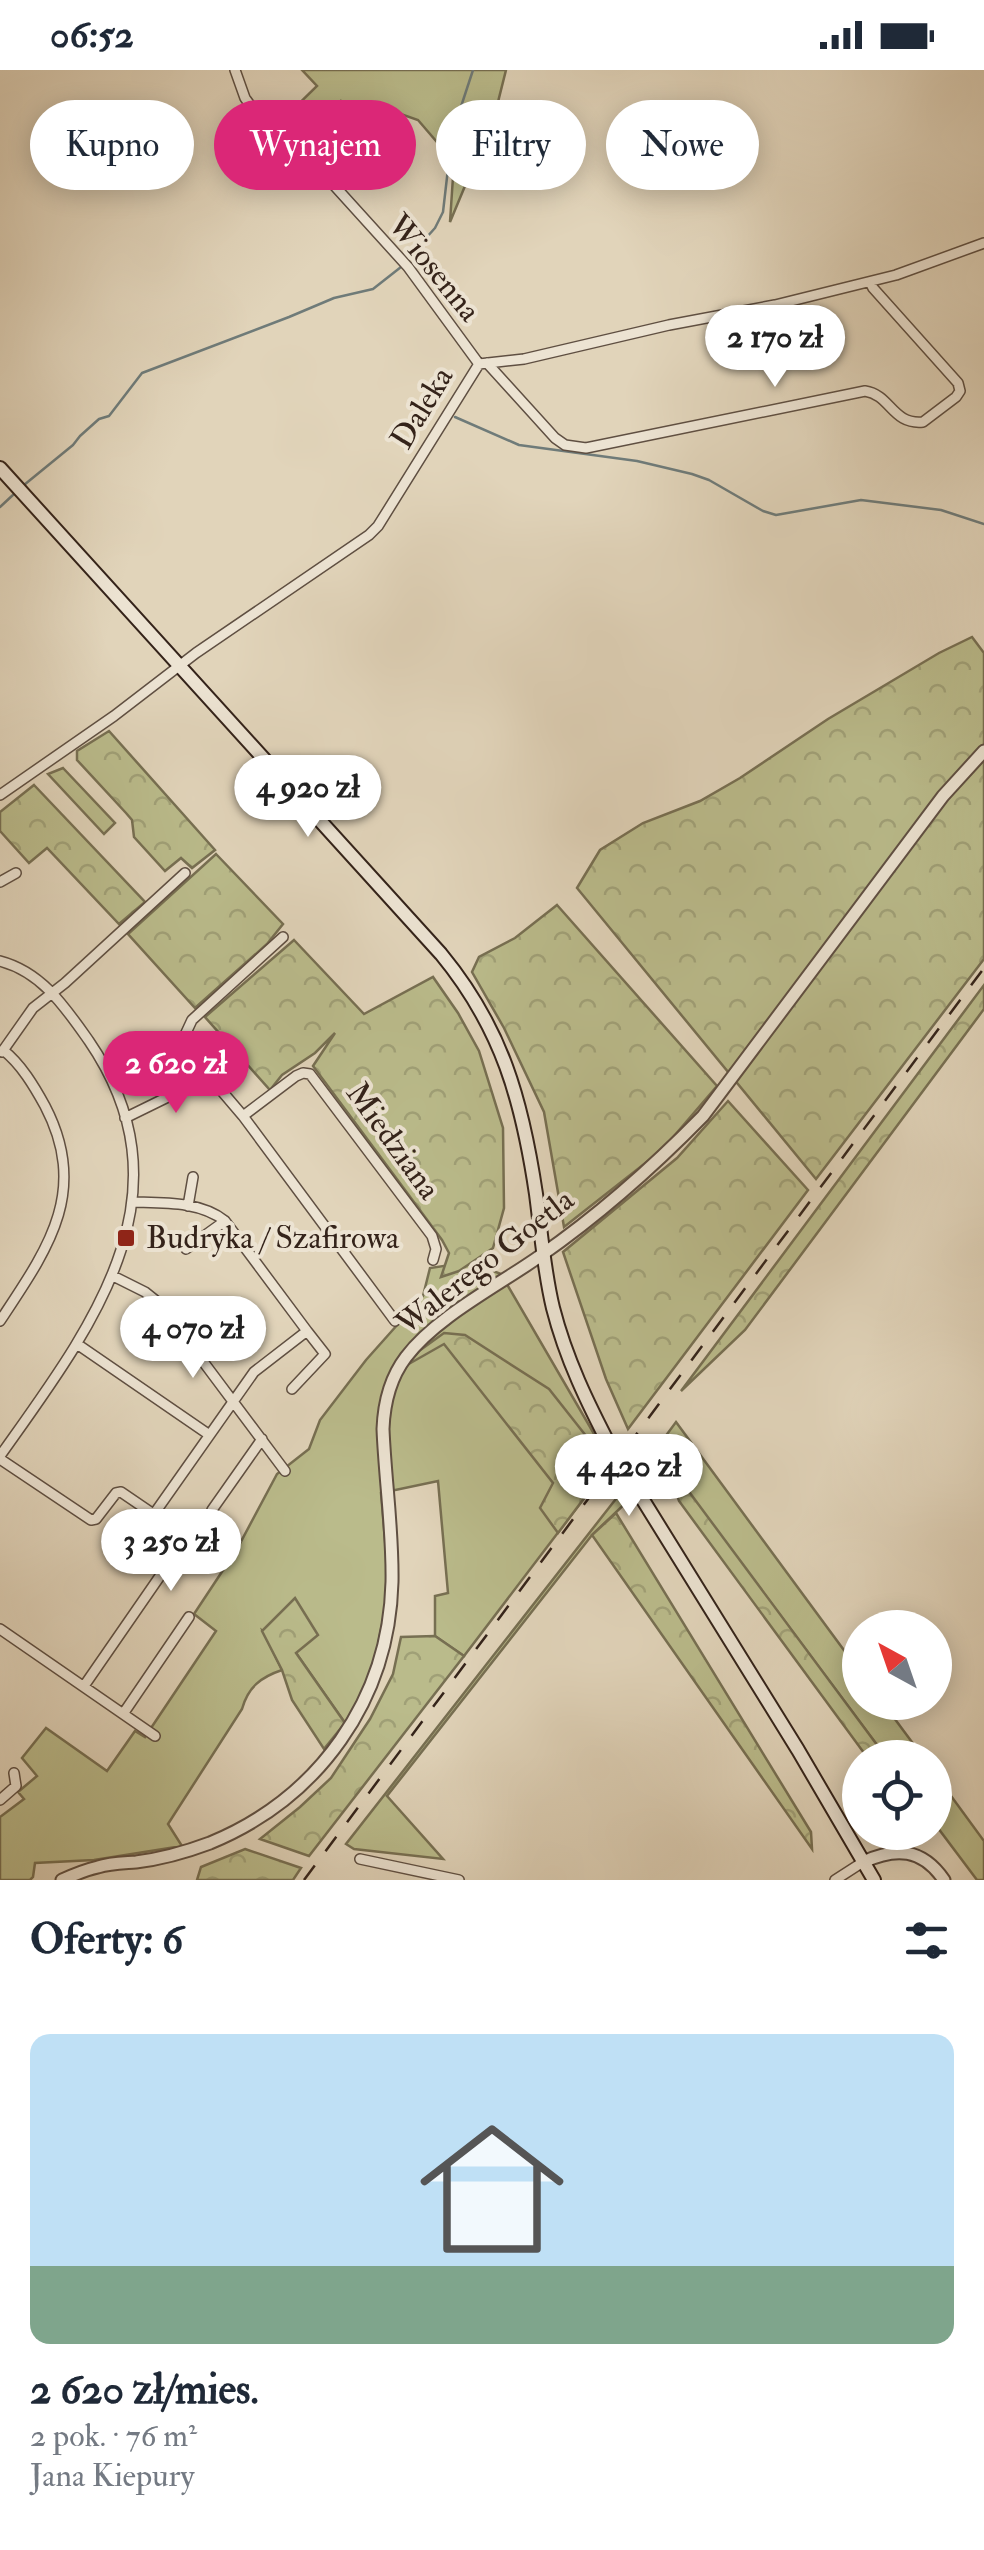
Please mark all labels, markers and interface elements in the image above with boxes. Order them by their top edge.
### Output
text: 06:52 [50,11,134,59]
chip: Kupno [30,100,194,190]
chip: Wynajem [214,100,416,190]
chip: Filtry [436,100,586,190]
chip: Nowe [606,100,759,190]
street label: Wiosenna [378,205,490,331]
pin: 2 170 zł [672,305,878,390]
text: 2 170 zł [727,317,823,357]
street label: Daleka [382,359,462,456]
pin: 4 920 zł [205,755,411,840]
text: 4 920 zł [256,767,360,807]
pin: 2 620 zł [73,1031,279,1116]
text: 2 620 zł [125,1043,227,1083]
street label: Miedziana [337,1075,449,1208]
street label: Walerego Goetla [387,1180,583,1345]
place label: Budryka / Szafirowa [146,1218,400,1258]
marker: Budryka / Szafirowa [115,1227,137,1249]
pin: 4 070 zł [90,1296,296,1381]
text: 4 070 zł [142,1308,244,1348]
pin: 4 420 zł [526,1434,732,1519]
text: 4 420 zł [577,1446,681,1486]
pin: 3 250 zł [68,1509,274,1594]
text: 3 250 zł [123,1521,219,1561]
north arrow [842,1610,952,1720]
map controls [842,1610,952,1850]
button: locate [842,1740,952,1850]
icon: filters [899,1913,954,1968]
text: Oferty: 6 [30,1914,183,1966]
icon: home [402,2099,582,2279]
text: 2 620 zł/mies. [30,2364,259,2416]
text: 2 pok. · 76 m² [30,2416,197,2456]
text: Jana Kiepury [30,2456,195,2496]

